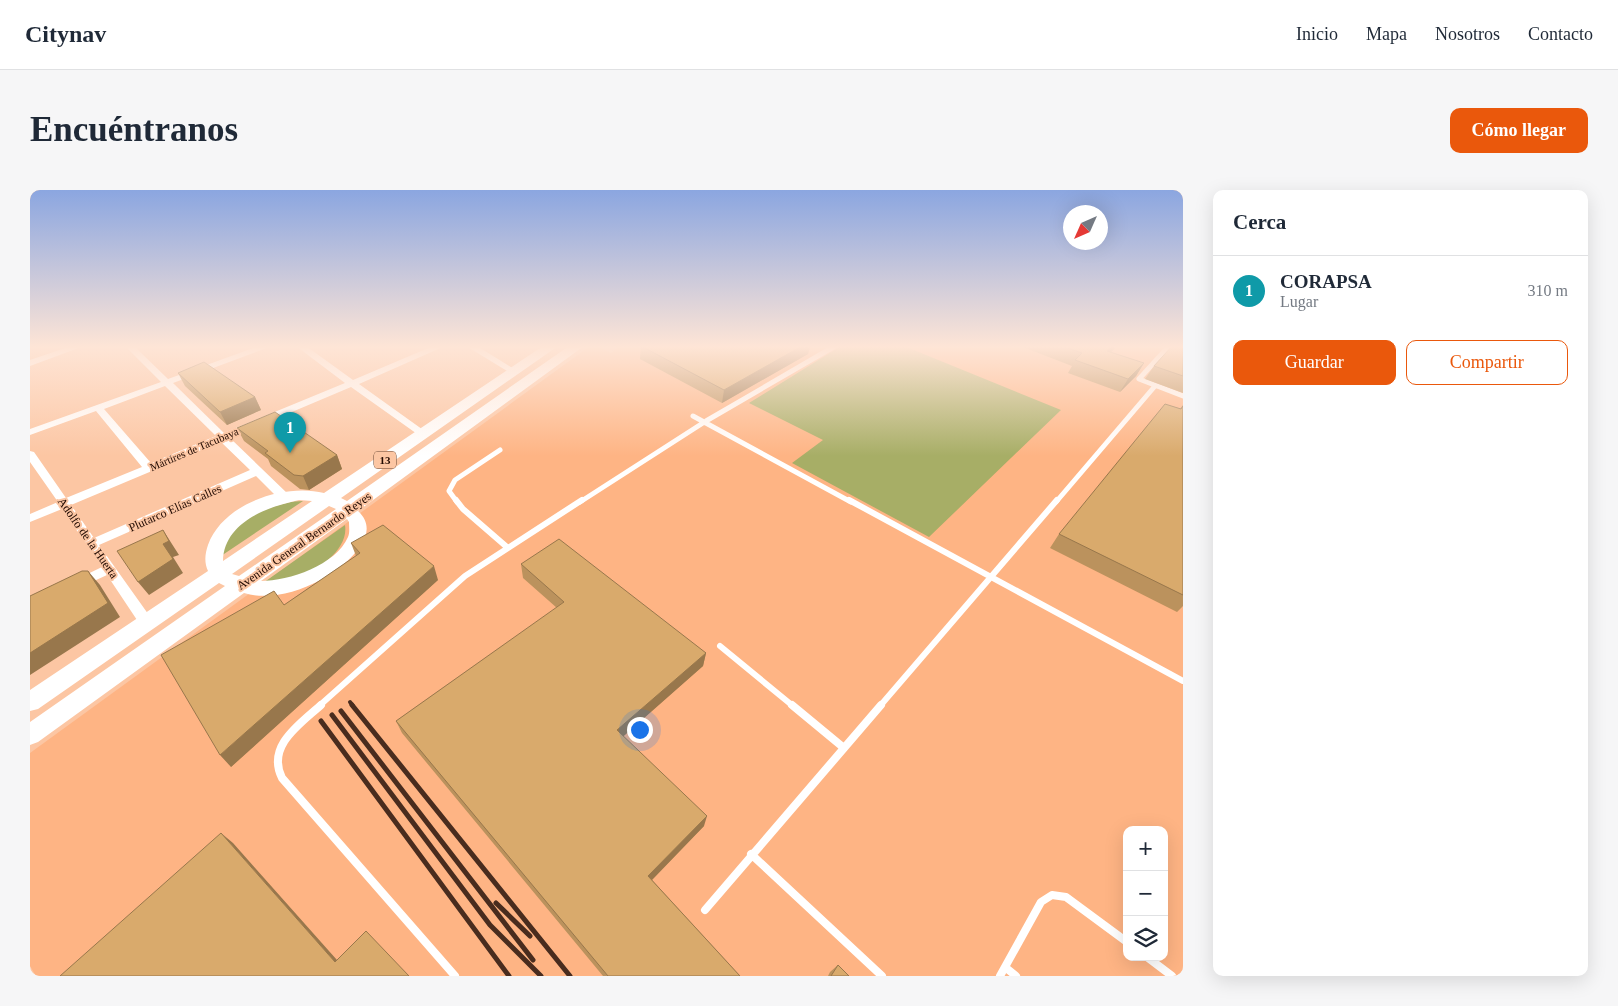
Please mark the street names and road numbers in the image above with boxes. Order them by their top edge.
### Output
street label: Mártires de Tacubaya [148,425,240,473]
road number: 13 [374,452,396,468]
street label: Plutarco Elías Calles [126,481,224,535]
street label: Avenida General Bernardo Reyes [234,489,374,593]
street label: Adolfo de la Huerta [55,495,122,582]

